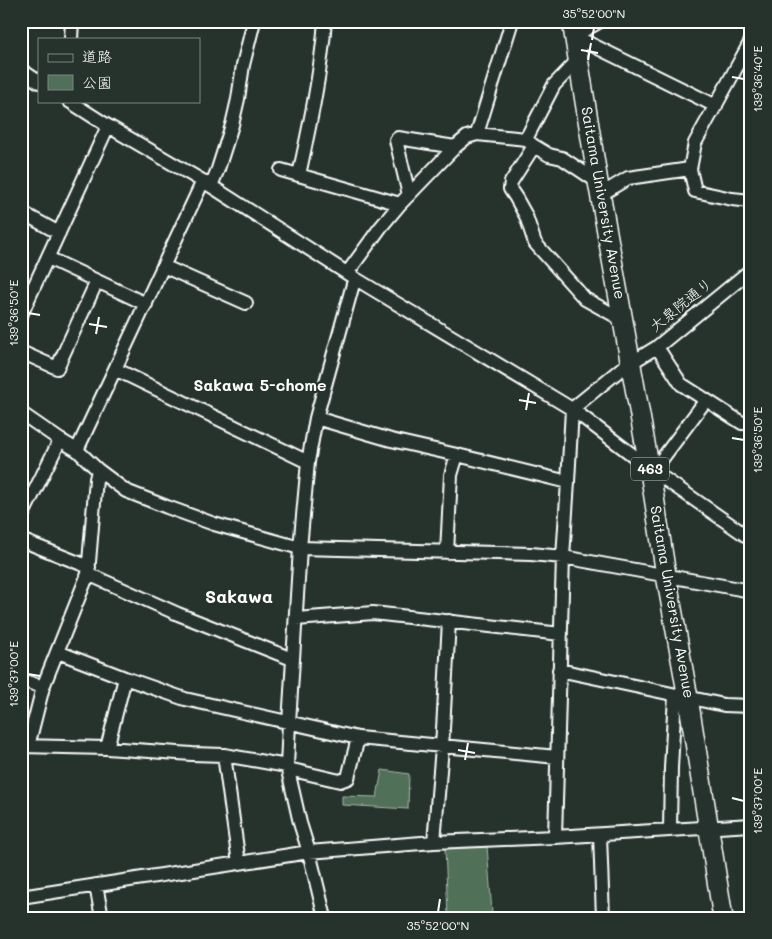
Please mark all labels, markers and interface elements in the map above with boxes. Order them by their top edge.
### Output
text: 35°52'00"N [563,5,625,21]
legend [38,38,200,102]
text: 道路 [82,46,112,66]
text: 139°36'40"E [749,46,765,112]
text: 公園 [82,72,112,92]
street label: Saitama University Avenue [577,105,631,301]
street label: 大泉院通り [645,273,716,336]
text: 139°36'50"E [5,280,21,346]
district label: Sakawa 5-chome [193,374,327,395]
text: 139°36'50"E [749,407,765,473]
road number: 463 [631,458,669,480]
street label: Saitama University Avenue [646,504,700,700]
district label: Sakawa [205,584,273,608]
text: 139°37'00"E [5,641,21,707]
text: 139°37'00"E [749,768,765,834]
text: 35°52'00"N [407,917,469,933]

